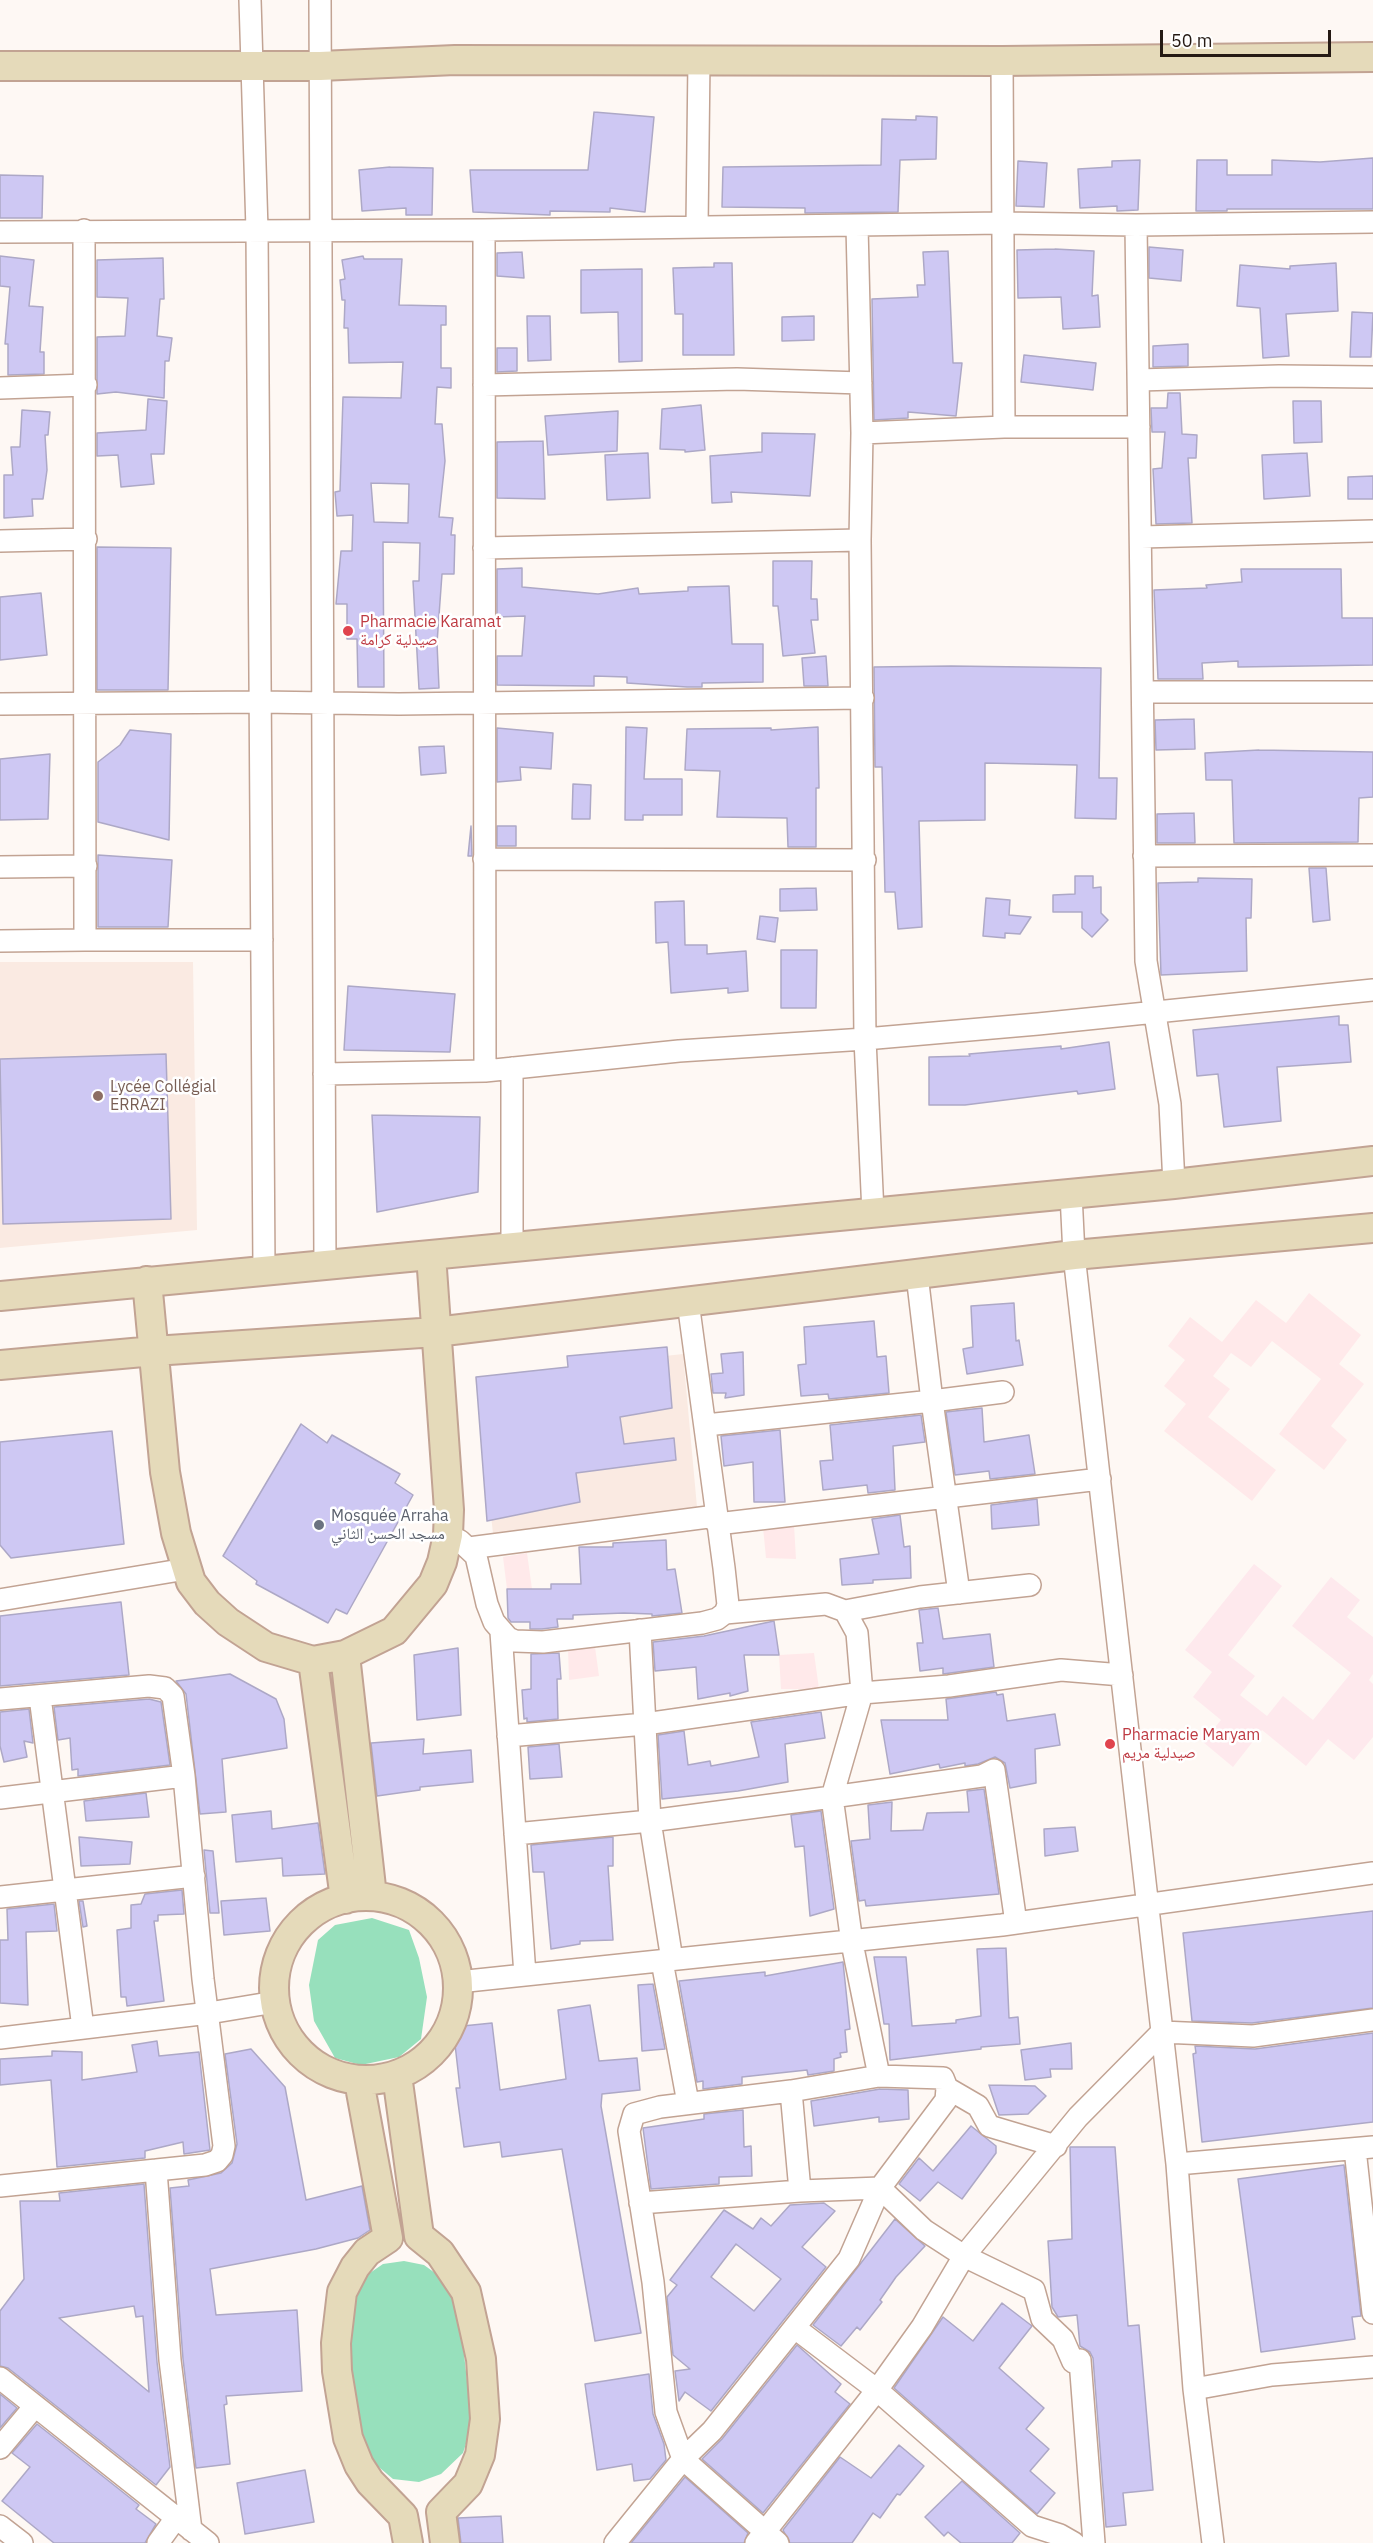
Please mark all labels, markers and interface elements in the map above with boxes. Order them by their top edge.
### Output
scale bar [1163,18,1334,56]
text: 50 m [1171,29,1213,52]
place label: Pharmacie Karamat صيدلية كرامة [360,612,501,650]
marker: Pharmacie Karamat صيدلية كرامة [341,624,355,638]
place label: Lycée Collégial ERRAZI [110,1077,216,1115]
marker: Lycée Collégial ERRAZI [91,1089,105,1103]
place label: Mosquée Arraha مسجد الحسن الثاني [331,1506,449,1544]
marker: Mosquée Arraha مسجد الحسن الثاني [312,1518,326,1532]
place label: Pharmacie Maryam صيدلية مريم [1122,1725,1260,1763]
marker: Pharmacie Maryam صيدلية مريم [1103,1737,1117,1751]

